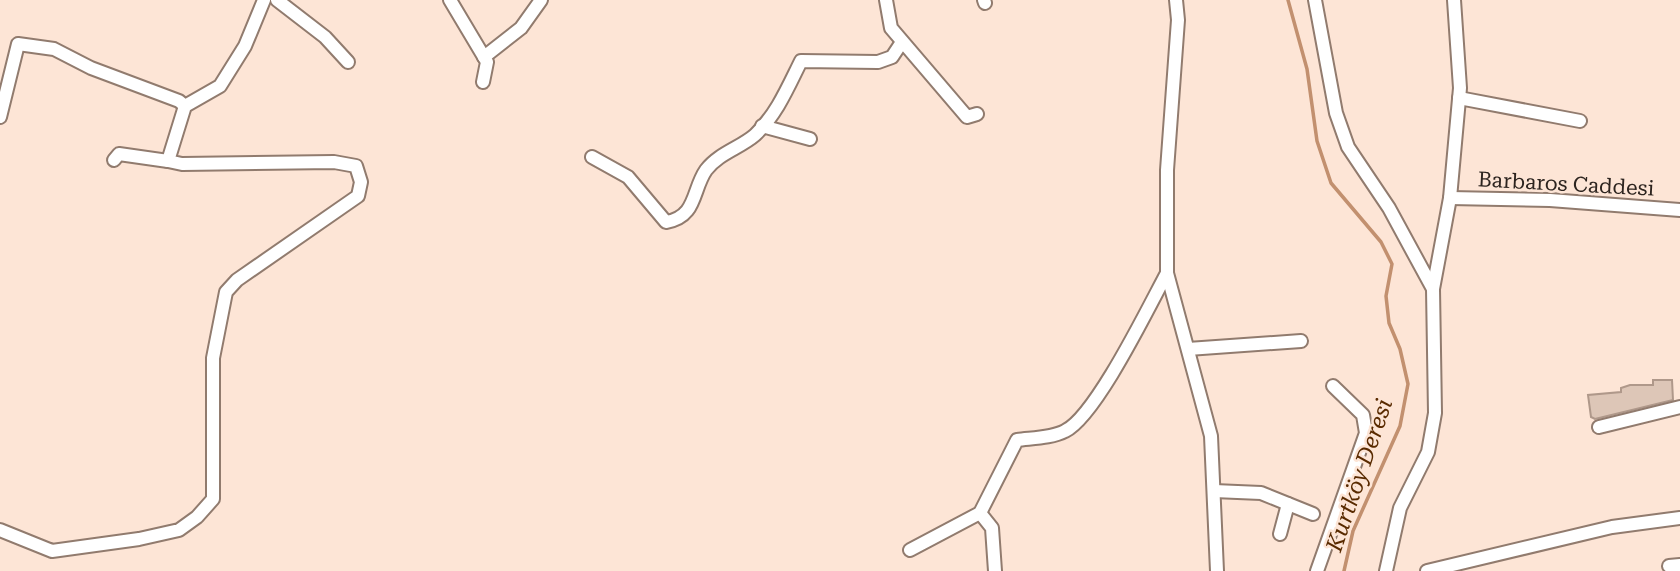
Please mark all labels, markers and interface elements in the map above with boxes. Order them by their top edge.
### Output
street label: Barbaros Caddesi [1477,167,1655,201]
water label: Kurtköy Deresi [1320,395,1398,556]

